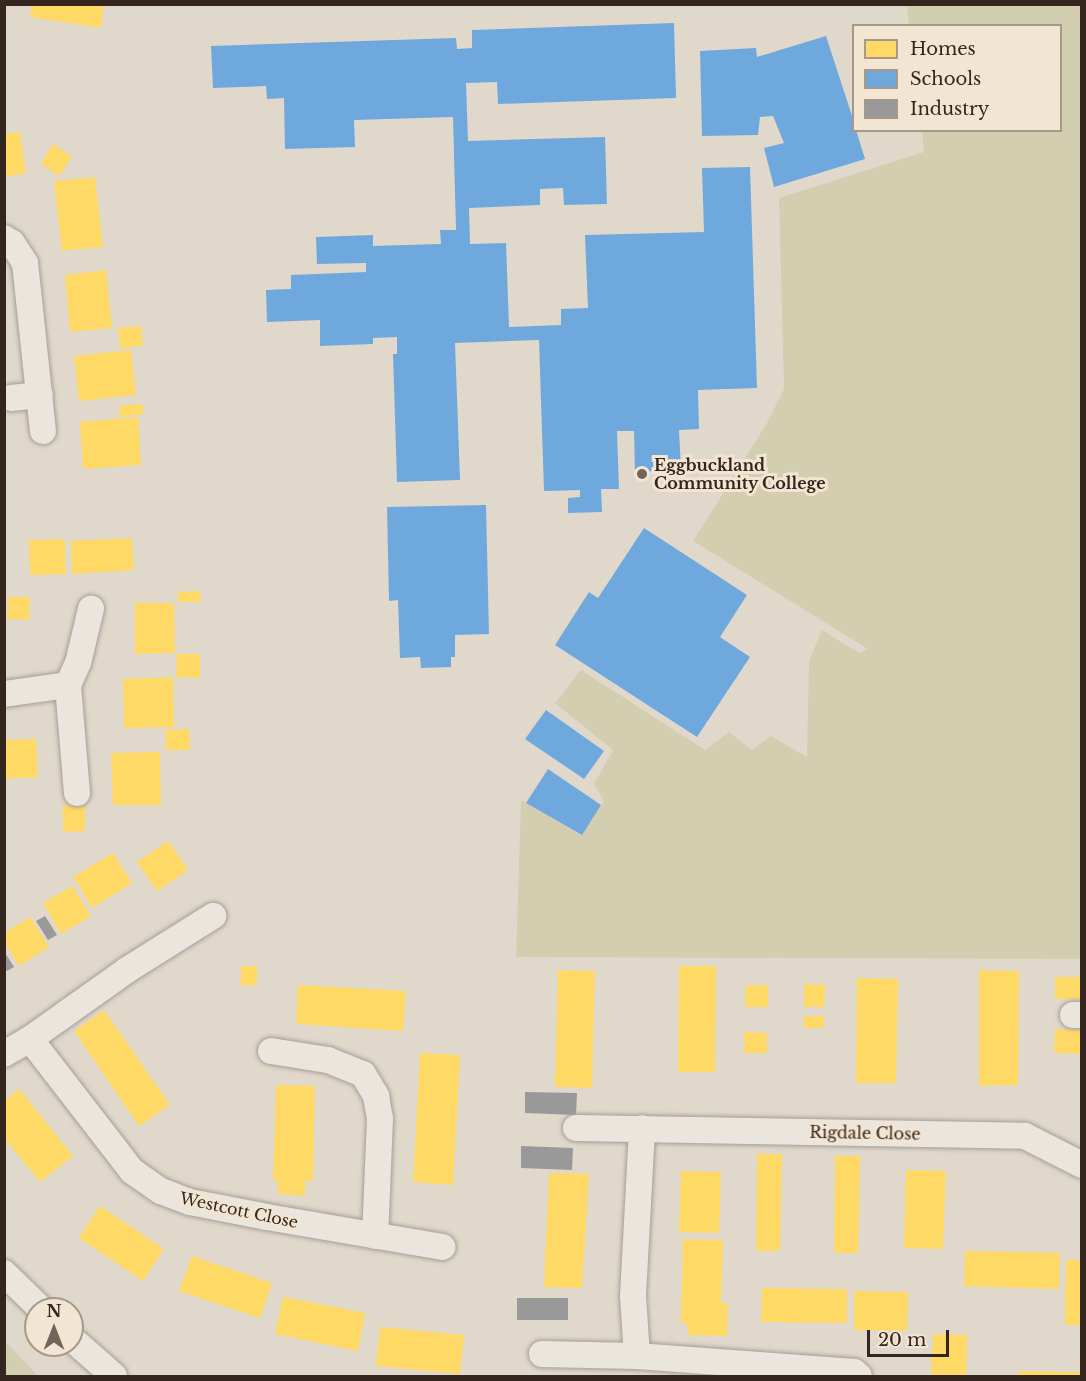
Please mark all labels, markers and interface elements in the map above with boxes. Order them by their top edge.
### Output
legend [852,24,1062,132]
text: Homes [910,38,976,60]
text: Schools [910,68,981,90]
text: Industry [910,98,989,120]
place label: Eggbuckland Community College [654,455,826,493]
marker: Eggbuckland Community College [635,467,649,481]
street label: Rigdale Close [809,1122,921,1144]
street label: Westcott Close [178,1188,300,1232]
north arrow [24,1297,84,1357]
text: N [46,1301,62,1321]
scale bar [870,1318,952,1356]
text: 20 m [878,1329,926,1351]

